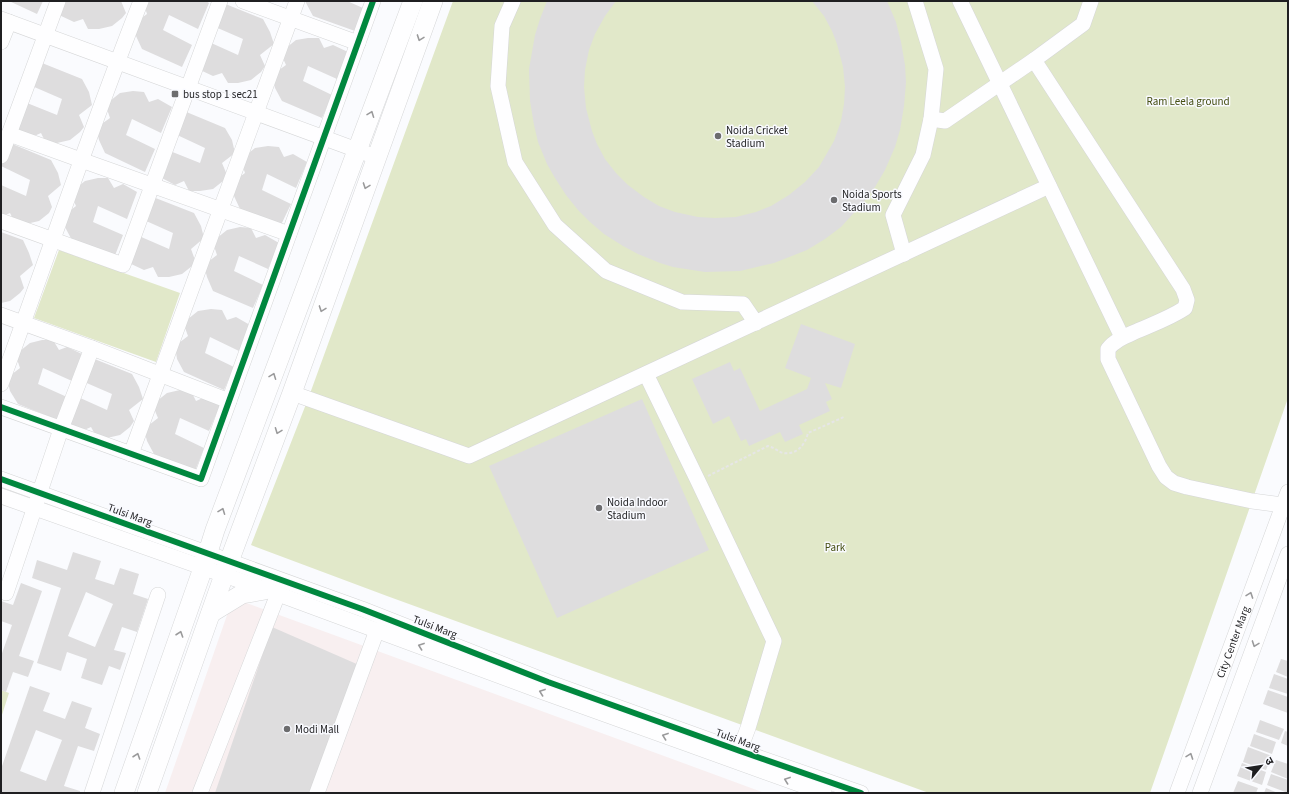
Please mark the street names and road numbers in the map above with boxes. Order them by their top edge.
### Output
street label: Tulsi Marg [106,500,155,530]
street label: City Center Marg [1213,603,1253,680]
street label: Tulsi Marg [411,612,460,642]
street label: Tulsi Marg [714,725,763,755]

